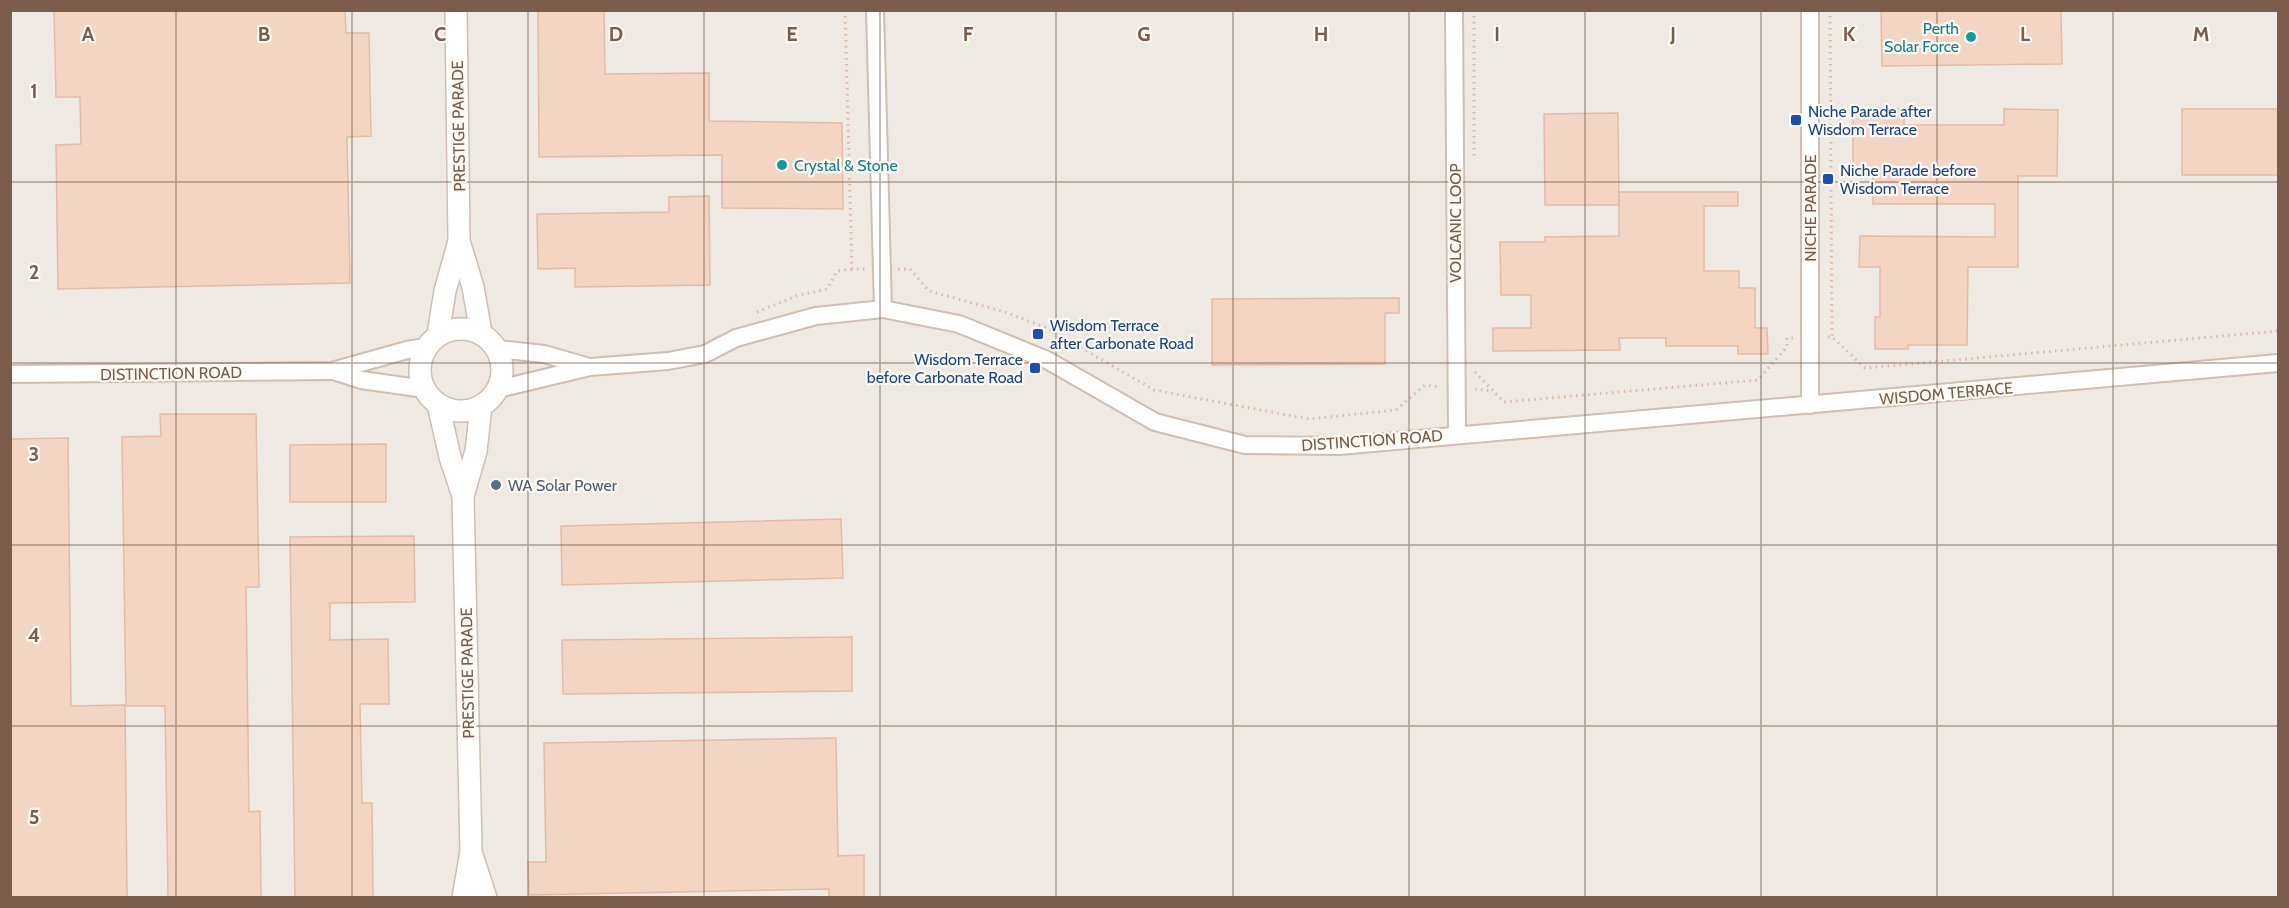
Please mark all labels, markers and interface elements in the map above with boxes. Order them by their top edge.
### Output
place label: Perth Solar Force [1884,19,1959,56]
text: A [82,22,95,46]
text: B [258,22,270,46]
text: C [434,22,446,46]
text: D [609,22,623,46]
text: E [786,22,798,46]
text: F [963,22,974,46]
text: G [1137,22,1151,46]
text: H [1314,22,1328,46]
text: I [1494,22,1500,46]
text: J [1669,22,1676,46]
text: K [1843,22,1856,46]
text: L [2020,22,2030,46]
text: M [2193,22,2209,46]
marker: Perth Solar Force [1964,30,1978,44]
street label: PRESTIGE PARADE [448,60,469,192]
text: 1 [30,79,38,103]
place label: Niche Parade after Wisdom Terrace [1808,102,1933,139]
marker: Niche Parade after Wisdom Terrace [1789,113,1803,127]
street label: NICHE PARADE [1801,154,1820,262]
place label: Crystal & Stone [794,156,898,175]
marker: Crystal & Stone [775,158,789,172]
place label: Niche Parade before Wisdom Terrace [1840,161,1976,198]
street label: VOLCANIC LOOP [1446,163,1465,283]
marker: Niche Parade before Wisdom Terrace [1821,172,1835,186]
text: 2 [29,260,39,284]
place label: Wisdom Terrace after Carbonate Road [1050,316,1194,353]
marker: Wisdom Terrace after Carbonate Road [1031,327,1045,341]
place label: Wisdom Terrace before Carbonate Road [867,350,1023,387]
marker: Wisdom Terrace before Carbonate Road [1028,361,1042,375]
street label: DISTINCTION ROAD [100,363,242,384]
street label: WISDOM TERRACE [1878,378,2014,409]
street label: DISTINCTION ROAD [1301,426,1443,455]
text: 3 [29,442,39,466]
place label: WA Solar Power [508,476,618,495]
marker: WA Solar Power [489,478,503,492]
street label: PRESTIGE PARADE [457,607,478,739]
text: 4 [28,623,40,647]
text: 5 [29,805,39,829]

